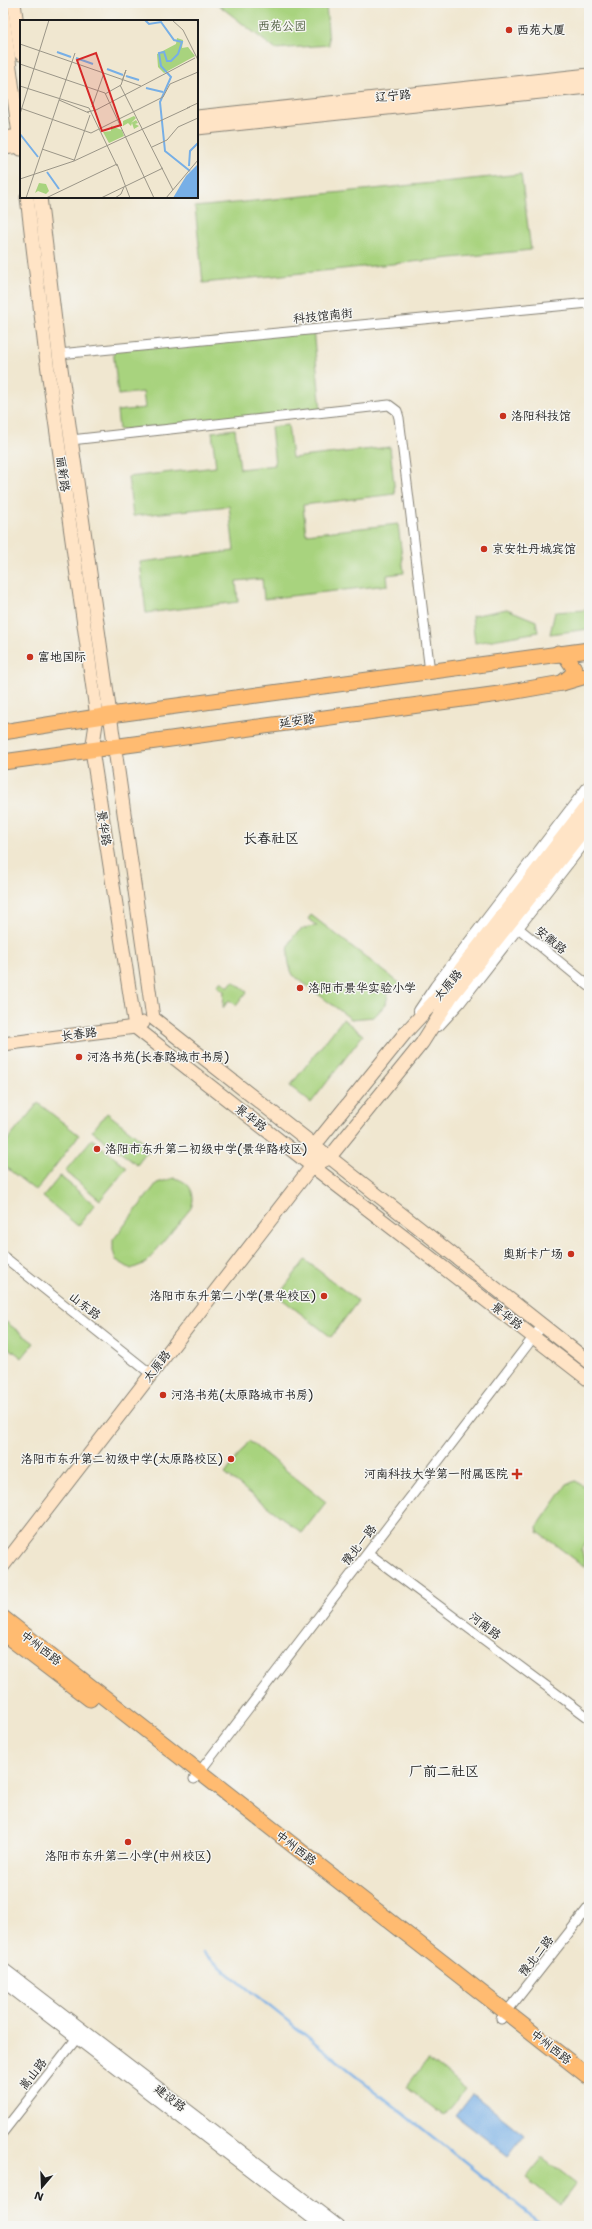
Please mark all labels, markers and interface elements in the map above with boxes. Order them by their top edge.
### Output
park label: 西苑公园 [258,18,306,34]
inset map [20,20,198,198]
place label: 西苑大厦 [517,22,565,38]
marker: 西苑大厦 [504,25,514,35]
street label: 辽宁路 [374,86,412,106]
street label: 科技馆南街 [292,305,354,327]
place label: 洛阳科技馆 [511,408,571,424]
marker: 洛阳科技馆 [498,411,508,421]
street label: 丽新路 [53,455,73,493]
place label: 京安牡丹城宾馆 [492,541,576,557]
marker: 京安牡丹城宾馆 [479,544,489,554]
place label: 富地国际 [38,649,86,665]
marker: 富地国际 [25,652,35,662]
street label: 延安路 [278,711,316,731]
street label: 景华路 [93,809,115,847]
district label: 长春社区 [243,829,299,847]
street label: 安徽路 [532,922,570,958]
street label: 太原路 [430,966,466,1004]
place label: 洛阳市景华实验小学 [308,980,416,996]
marker: 洛阳市景华实验小学 [295,983,305,993]
street label: 长春路 [60,1024,98,1044]
place label: 河洛书苑(长春路城市书房) [87,1049,229,1065]
marker: 河洛书苑(长春路城市书房) [74,1052,84,1062]
street label: 景华路 [232,1101,270,1135]
place label: 洛阳市东升第二初级中学(景华路校区) [105,1141,307,1157]
marker: 洛阳市东升第二初级中学(景华路校区) [92,1144,102,1154]
place label: 奥斯卡广场 [503,1246,563,1262]
marker: 奥斯卡广场 [566,1249,576,1259]
place label: 洛阳市东升第二小学(景华校区) [150,1288,316,1304]
street label: 山东路 [66,1289,104,1323]
marker: 洛阳市东升第二小学(景华校区) [319,1291,329,1301]
street label: 景华路 [488,1299,526,1333]
street label: 太原路 [140,1347,174,1385]
place label: 河洛书苑(太原路城市书房) [171,1387,313,1403]
marker: 河洛书苑(太原路城市书房) [158,1390,168,1400]
place label: 洛阳市东升第二初级中学(太原路校区) [21,1451,223,1467]
marker: 洛阳市东升第二初级中学(太原路校区) [226,1454,236,1464]
place label: 河南科技大学第一附属医院 [364,1466,508,1482]
marker: 河南科技大学第一附属医院 [511,1468,523,1480]
street label: 豫北一路 [338,1521,380,1569]
street label: 河南路 [466,1609,504,1643]
street label: 中州西路 [17,1627,65,1669]
district label: 厂前二社区 [409,1762,479,1780]
street label: 中州西路 [272,1827,320,1869]
marker: 洛阳市东升第二小学(中州校区) [123,1837,133,1847]
place label: 洛阳市东升第二小学(中州校区) [45,1848,211,1864]
street label: 豫北二路 [515,1932,557,1980]
street label: 中州西路 [527,2026,575,2068]
street label: 嵩山路 [16,2055,50,2093]
street label: 建设路 [151,2081,189,2115]
north arrow [22,2167,62,2207]
text: N [32,2187,45,2204]

